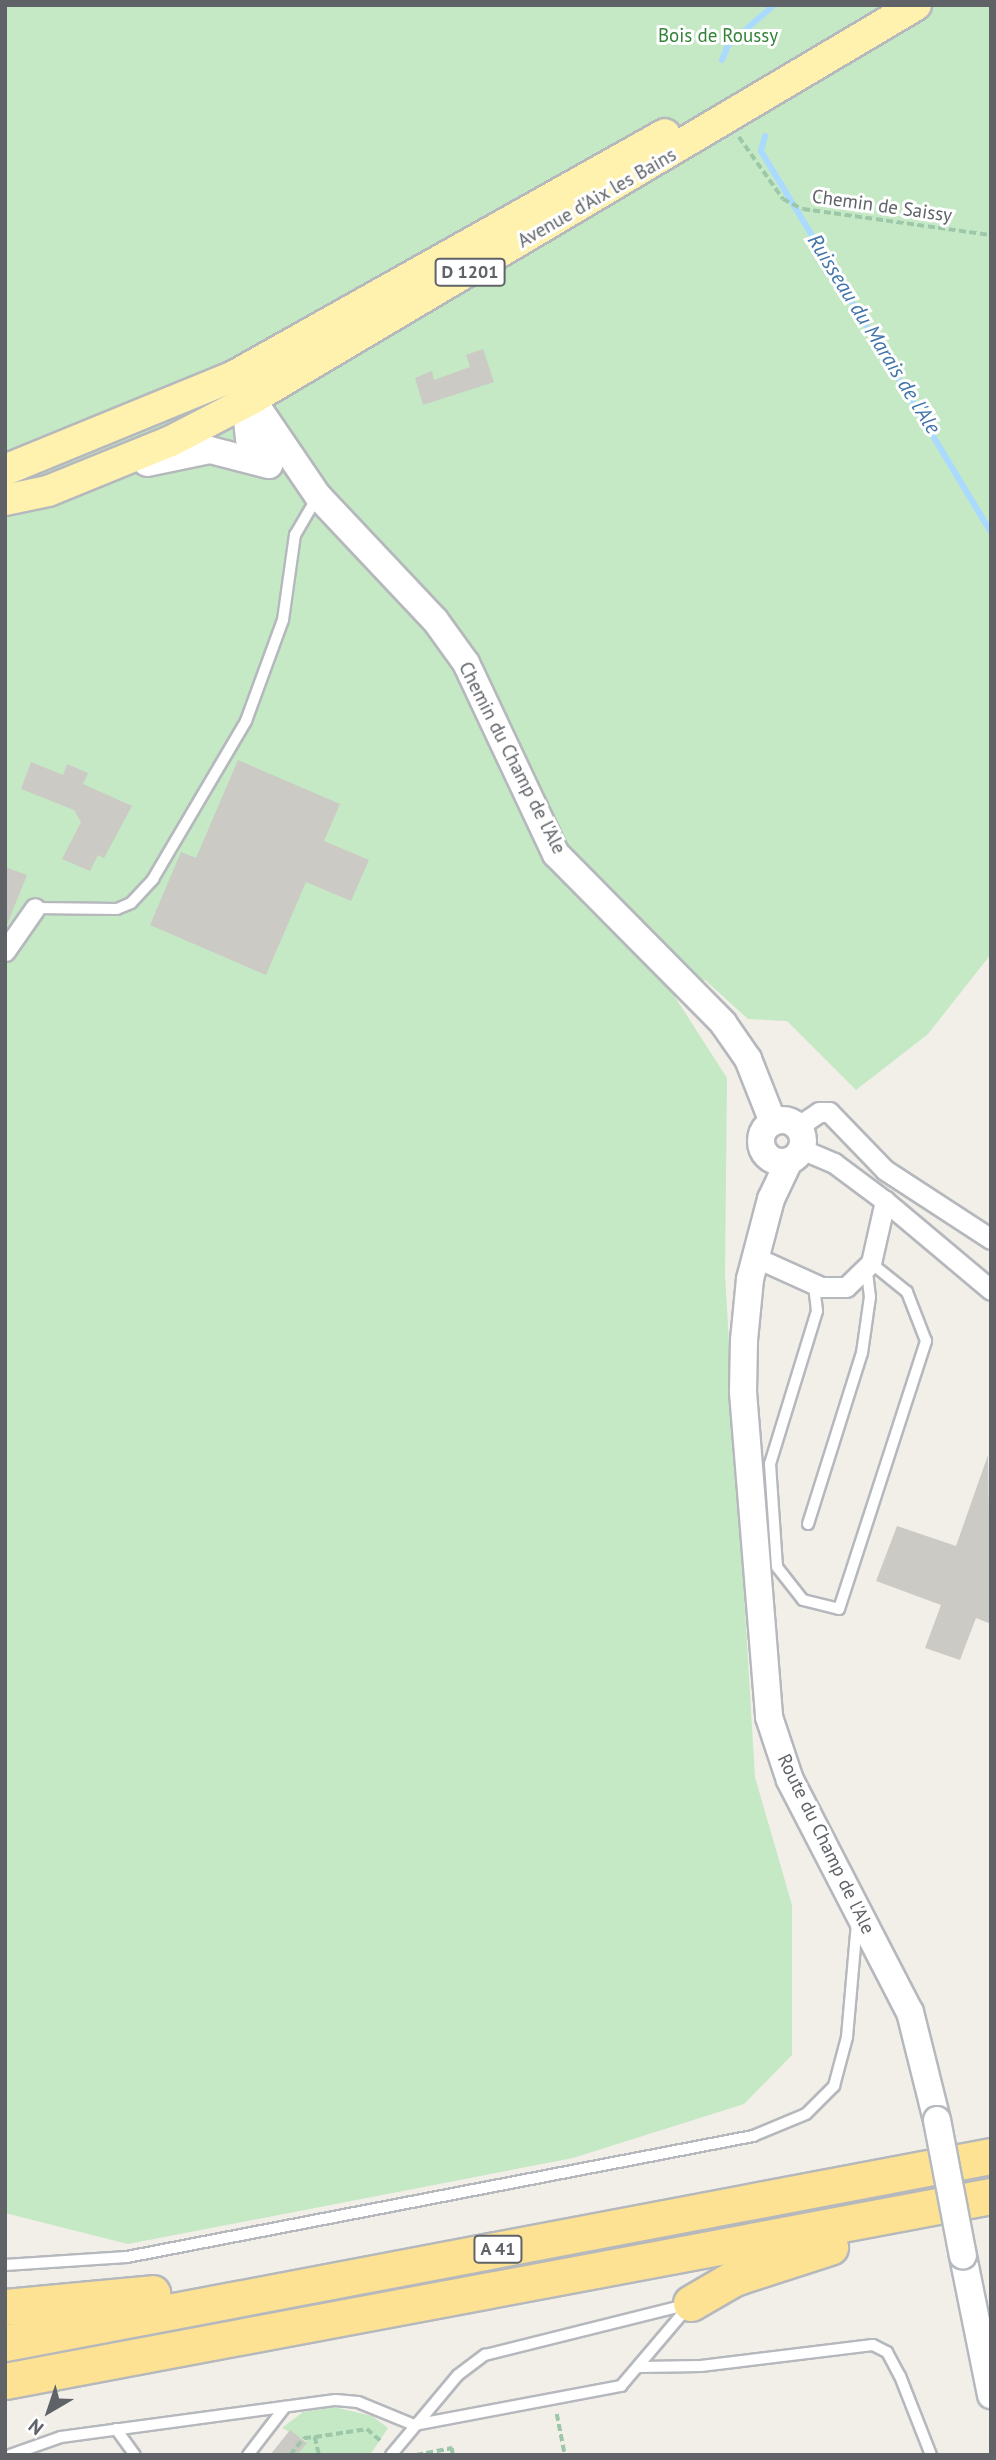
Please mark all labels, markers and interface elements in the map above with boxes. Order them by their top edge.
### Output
park label: Bois de Roussy [658,25,778,47]
street label: Avenue d'Aix les Bains [513,143,681,253]
street label: Chemin de Saissy [810,185,954,227]
water label: Ruisseau du Marais de l'Ale [802,229,946,439]
road number: D 1201 [433,258,507,286]
street label: Chemin du Champ de l'Ale [454,658,570,858]
street label: Route du Champ de l'Ale [772,1750,880,1938]
road number: A 41 [472,2234,524,2264]
north arrow [14,2376,84,2446]
text: N [23,2414,48,2441]

